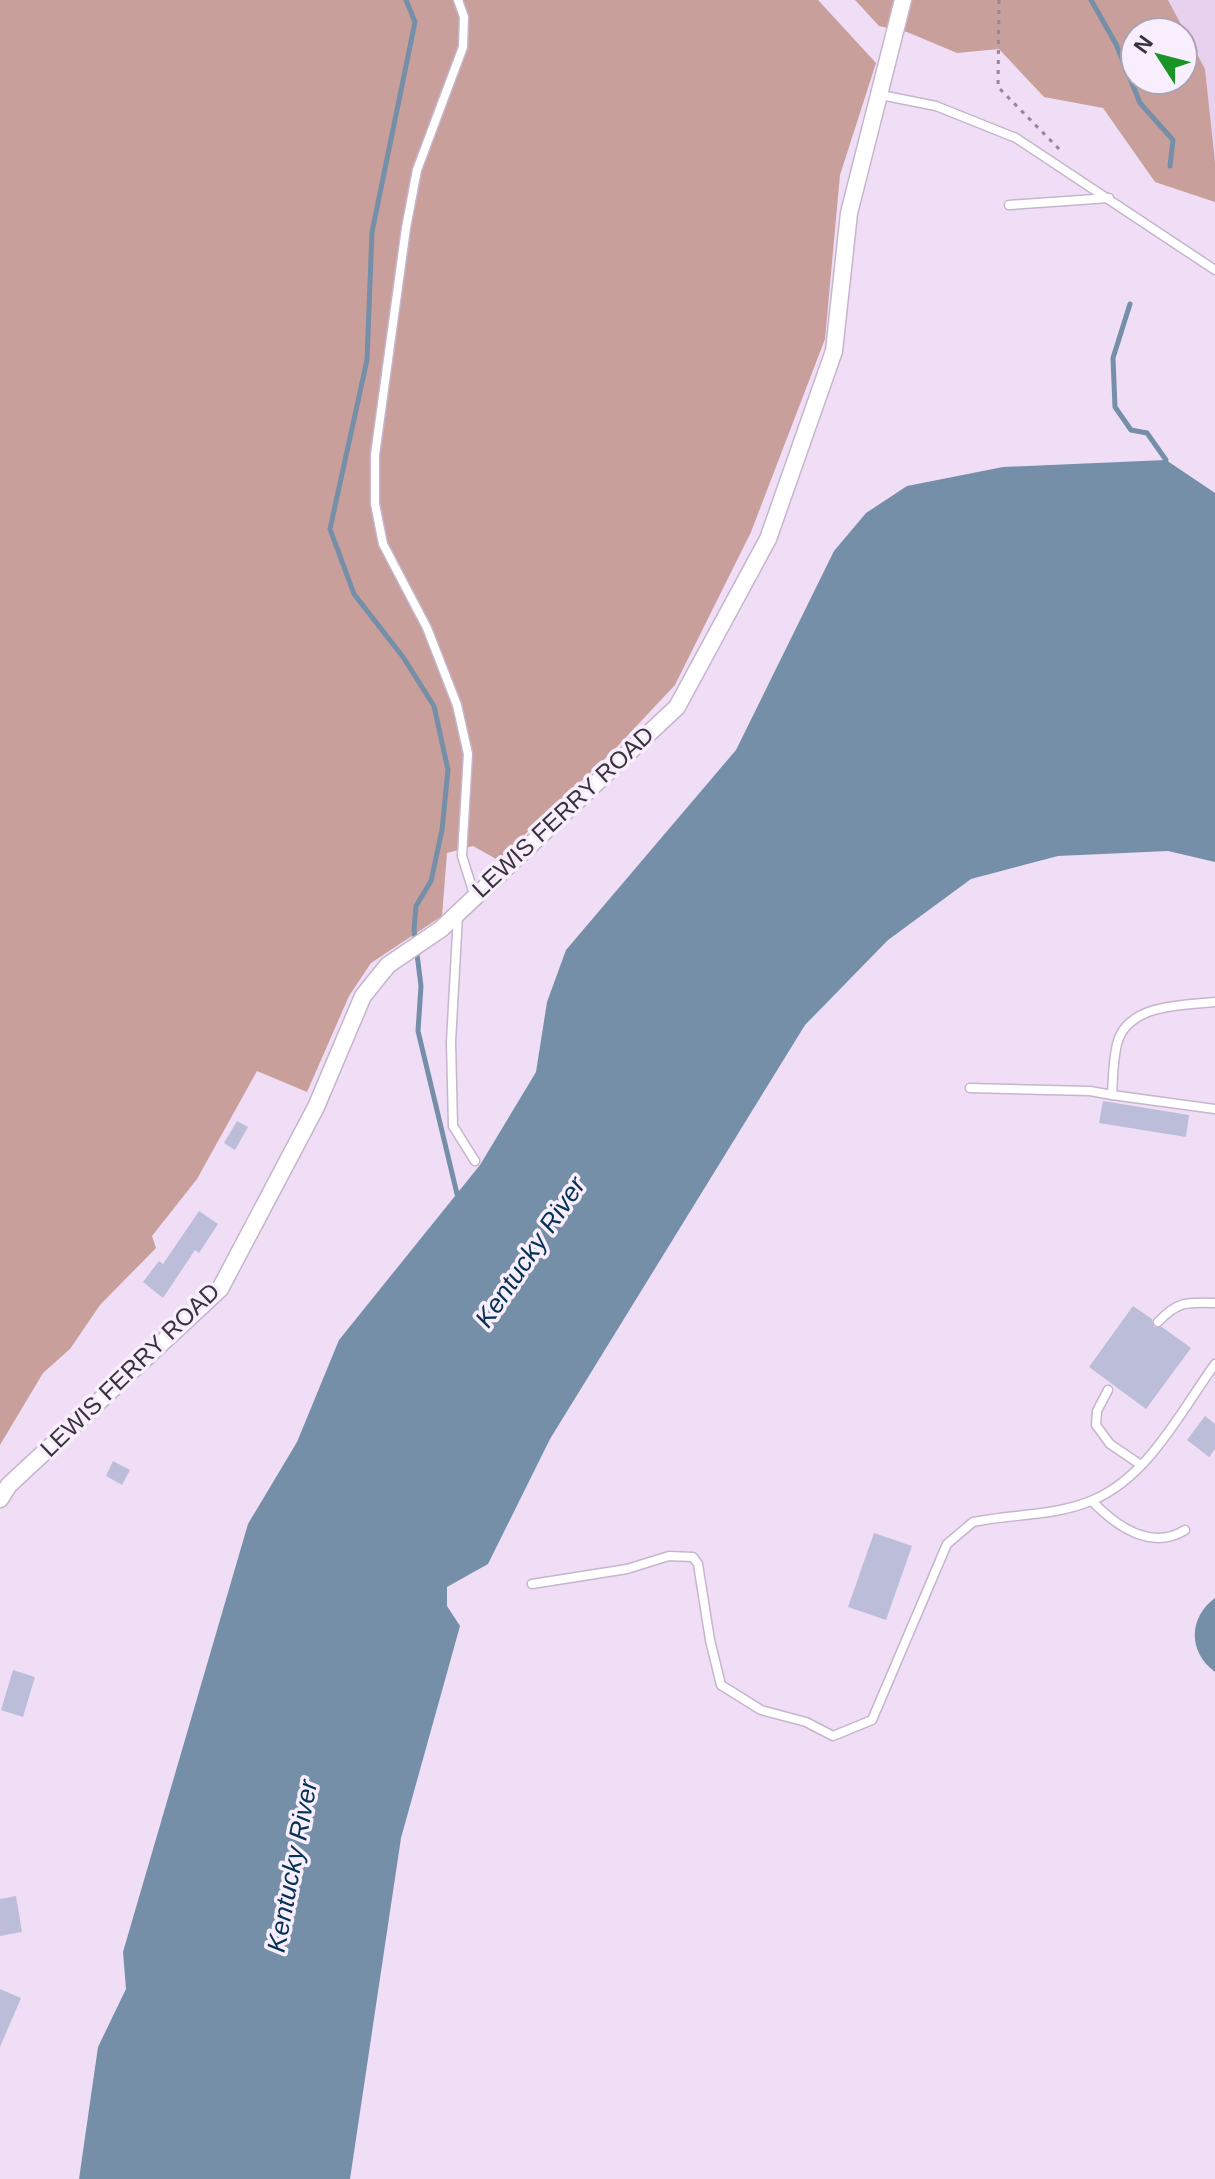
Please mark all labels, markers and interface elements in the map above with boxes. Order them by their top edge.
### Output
north arrow [1119,16,1199,96]
text: N [1128,31,1158,58]
street label: LEWIS FERRY ROAD [466,721,659,903]
water label: Kentucky River [469,1170,592,1333]
street label: LEWIS FERRY ROAD [35,1277,225,1462]
water label: Kentucky River [261,1776,324,1955]

